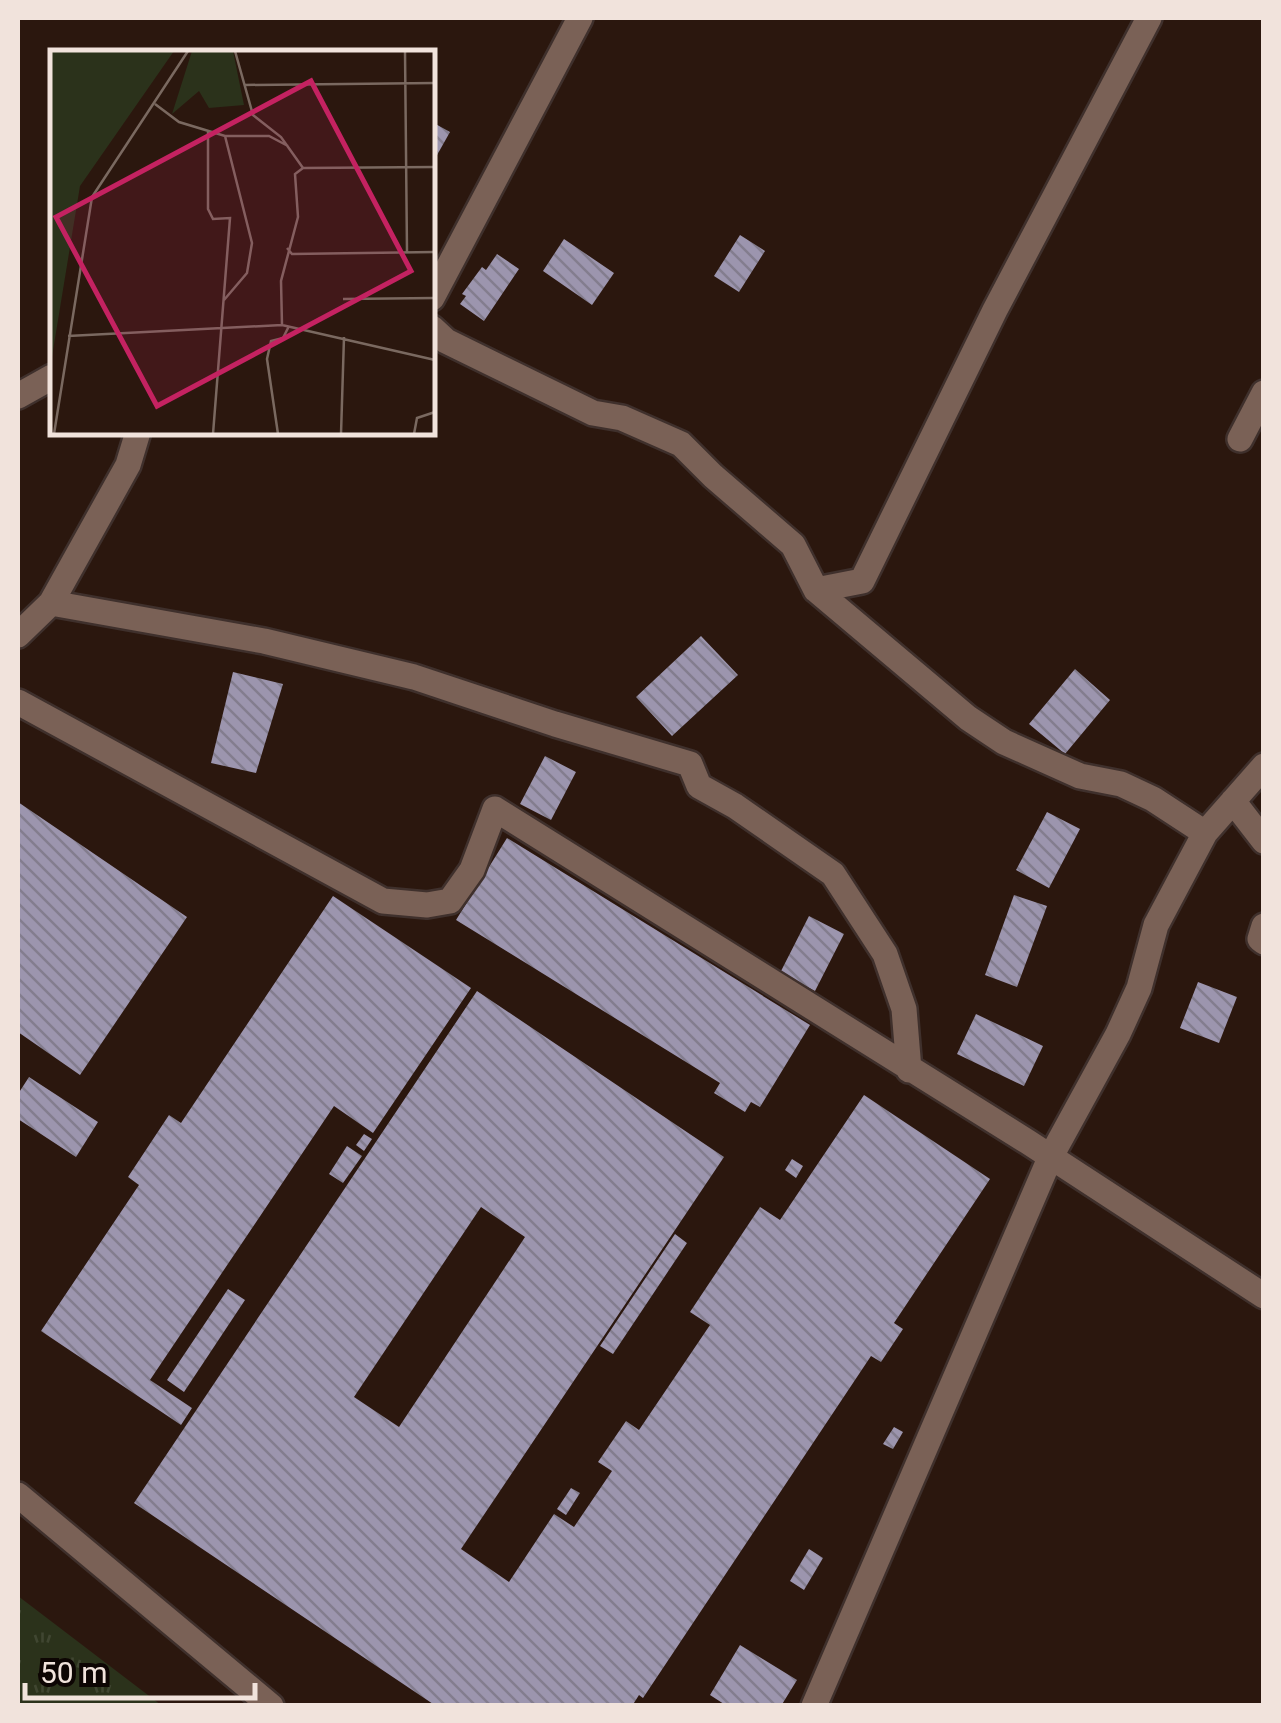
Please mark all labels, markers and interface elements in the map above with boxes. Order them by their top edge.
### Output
inset map [50,50,435,435]
scale bar [25,1638,255,1700]
text: 50 m [40,1655,107,1690]

